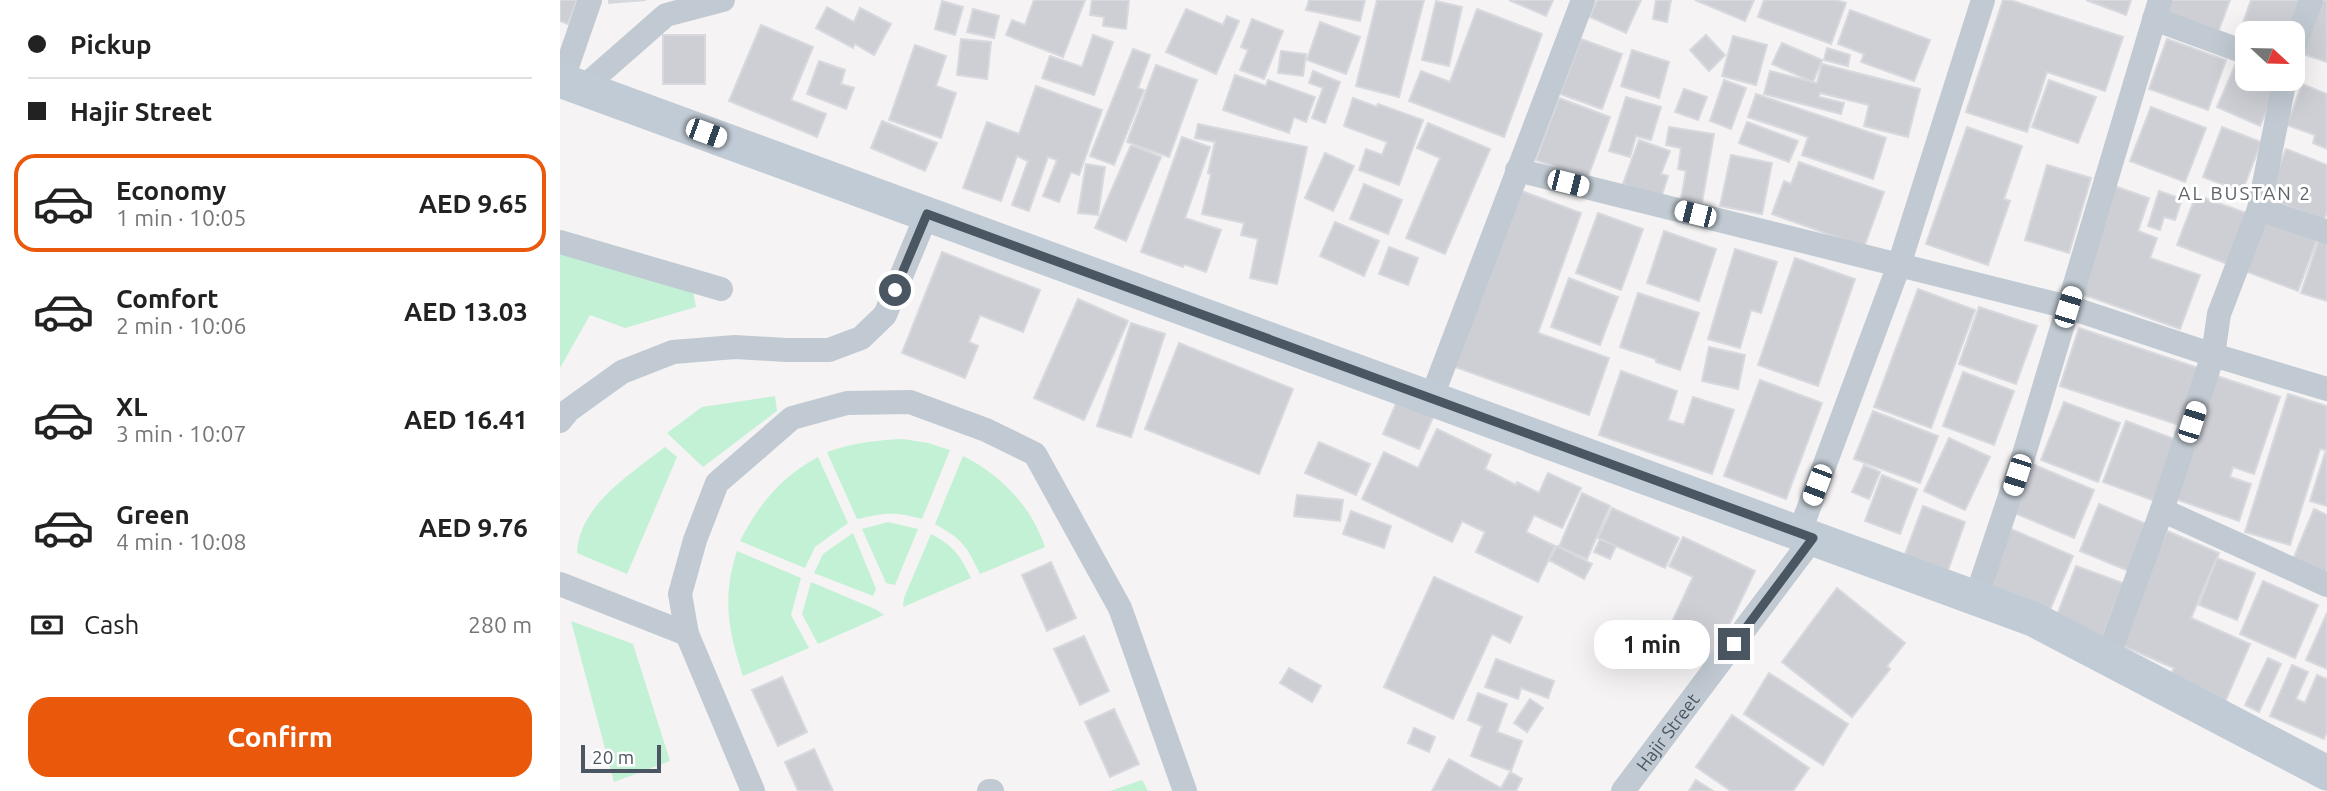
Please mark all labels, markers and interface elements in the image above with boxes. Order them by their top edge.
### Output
north arrow [2235,21,2305,91]
map controls [2235,21,2305,91]
text: Pickup [70,30,152,59]
text: Hajir Street [70,97,212,126]
car [683,116,730,150]
car [1546,168,1591,198]
icon: car [32,172,95,235]
text: Economy [116,176,226,205]
district label: AL BUSTAN 2 [2178,182,2312,204]
text: AED 9.65 [419,189,528,218]
car [1673,199,1718,229]
text: 1 min · 10:05 [116,205,247,230]
route start [879,274,911,306]
icon: car [32,280,95,343]
text: Comfort [116,284,219,313]
car [2052,284,2085,330]
text: AED 13.03 [404,297,528,326]
text: 2 min · 10:06 [116,313,247,338]
icon: car [32,388,95,451]
text: XL [116,392,147,421]
car [2176,399,2209,445]
text: AED 16.41 [404,405,528,434]
text: 3 min · 10:07 [116,421,247,446]
car [2001,452,2034,498]
car [1800,462,1835,508]
icon: car [32,496,95,559]
text: Green [116,500,190,529]
text: AED 9.76 [419,513,528,542]
text: 4 min · 10:08 [116,529,247,554]
icon: cash [28,606,66,644]
text: Cash [84,610,139,639]
text: 280 m [468,612,532,637]
callout: 1 min [1594,620,1710,668]
route end [1718,628,1750,660]
text: 1 min [1623,632,1681,657]
street label: Hajir Street [1632,689,1703,775]
button: Confirm [28,697,532,777]
scale bar [581,742,662,774]
text: 20 m [592,746,634,768]

